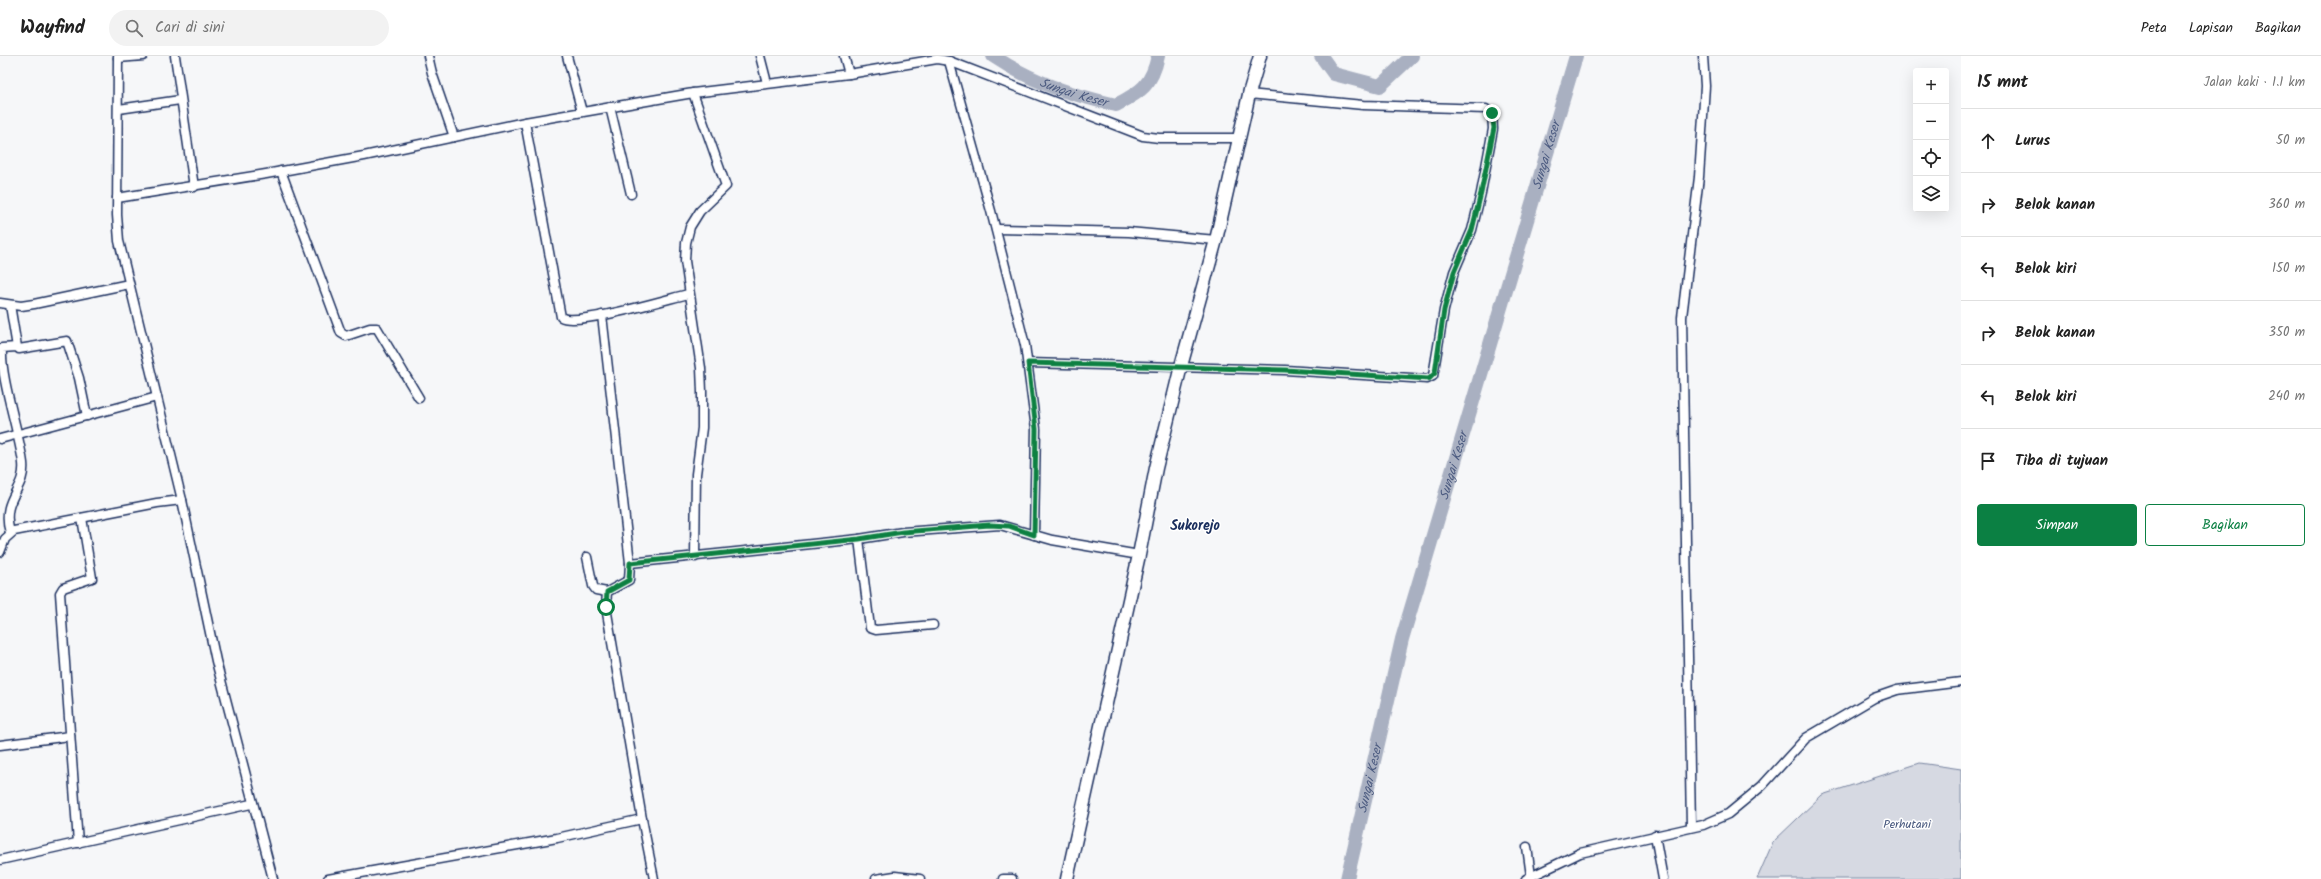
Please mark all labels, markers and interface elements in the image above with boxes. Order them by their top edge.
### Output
search box [109,10,389,46]
text: Wayfind [20,13,85,43]
text: Cari di sini [155,16,224,40]
icon: search [123,17,145,39]
text: Peta [2141,17,2167,39]
text: Lapisan [2189,17,2233,39]
text: Bagikan [2255,17,2301,39]
map controls [1913,68,1949,212]
button: + [1913,68,1949,104]
text: 15 mnt [1977,69,2028,96]
water label: Sungai Keser [1036,72,1112,114]
text: Jalan kaki · 1.1 km [2204,72,2305,93]
route end [1483,104,1501,122]
button: − [1913,104,1949,140]
water label: Sungai Keser [1526,116,1567,192]
text: Lurus [2015,129,2050,153]
icon: ahead [1977,130,1999,152]
text: 50 m [2276,130,2305,151]
button: locate [1913,140,1949,176]
button: layers [1913,176,1949,212]
text: Belok kanan [2015,193,2095,217]
icon: right [1977,194,1999,216]
text: 360 m [2268,194,2305,215]
text: Belok kiri [2015,257,2076,281]
icon: left [1977,258,1999,280]
text: 150 m [2272,258,2305,279]
text: Belok kanan [2015,321,2095,345]
icon: right [1977,322,1999,344]
text: 350 m [2269,322,2305,343]
text: Belok kiri [2015,385,2076,409]
icon: left [1977,386,1999,408]
text: 240 m [2268,386,2305,407]
water label: Sungai Keser [1434,427,1475,502]
text: Tiba di tujuan [2015,449,2108,473]
icon: arrive [1977,450,1999,472]
button: Simpan [1977,504,2137,546]
button: Bagikan [2145,504,2305,546]
district label: Sukorejo [1170,515,1220,537]
route start [597,598,615,616]
water label: Sungai Keser [1352,740,1389,815]
park label: Perhutani [1883,815,1932,834]

